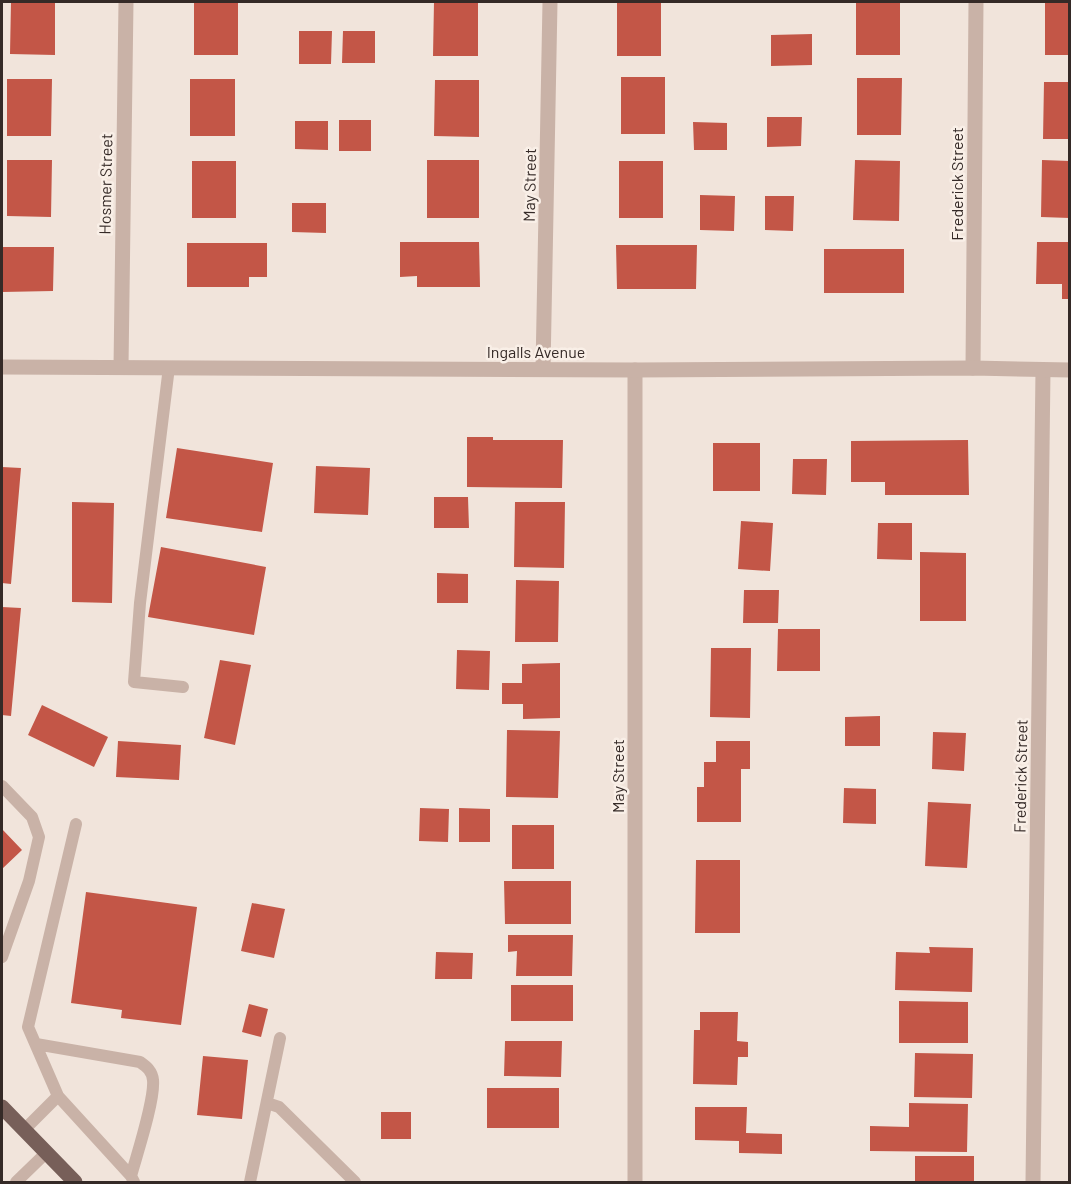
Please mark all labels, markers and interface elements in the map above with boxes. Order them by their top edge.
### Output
street label: Frederick Street [947,127,966,241]
street label: Hosmer Street [95,133,115,235]
street label: May Street [519,148,539,222]
street label: Ingalls Avenue [487,342,585,361]
street label: Frederick Street [1010,719,1030,833]
street label: May Street [608,739,627,813]

